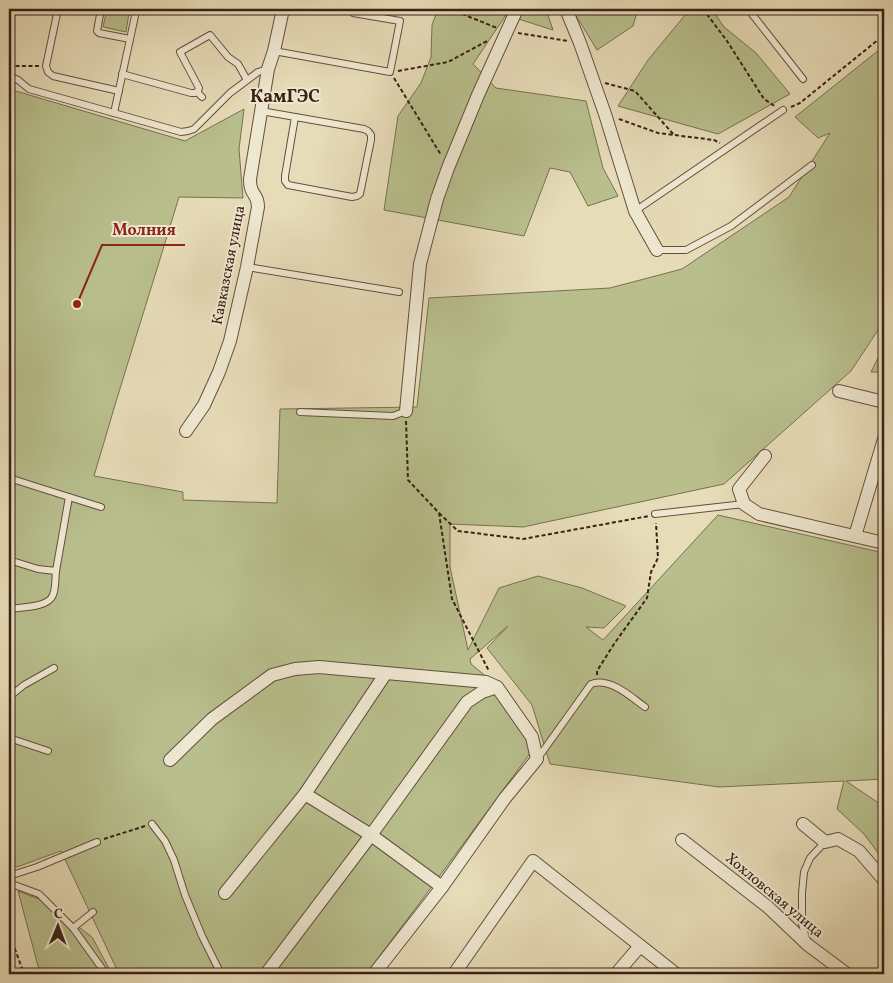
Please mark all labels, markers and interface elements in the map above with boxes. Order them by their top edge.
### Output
district label: КамГЭС [250,85,320,110]
street label: Кавказская улица [208,204,251,327]
callout: Молния [102,214,185,245]
text: Молния [112,220,176,242]
street label: Хохловская улица [720,849,828,944]
north arrow [32,900,82,950]
text: С [54,905,63,924]

